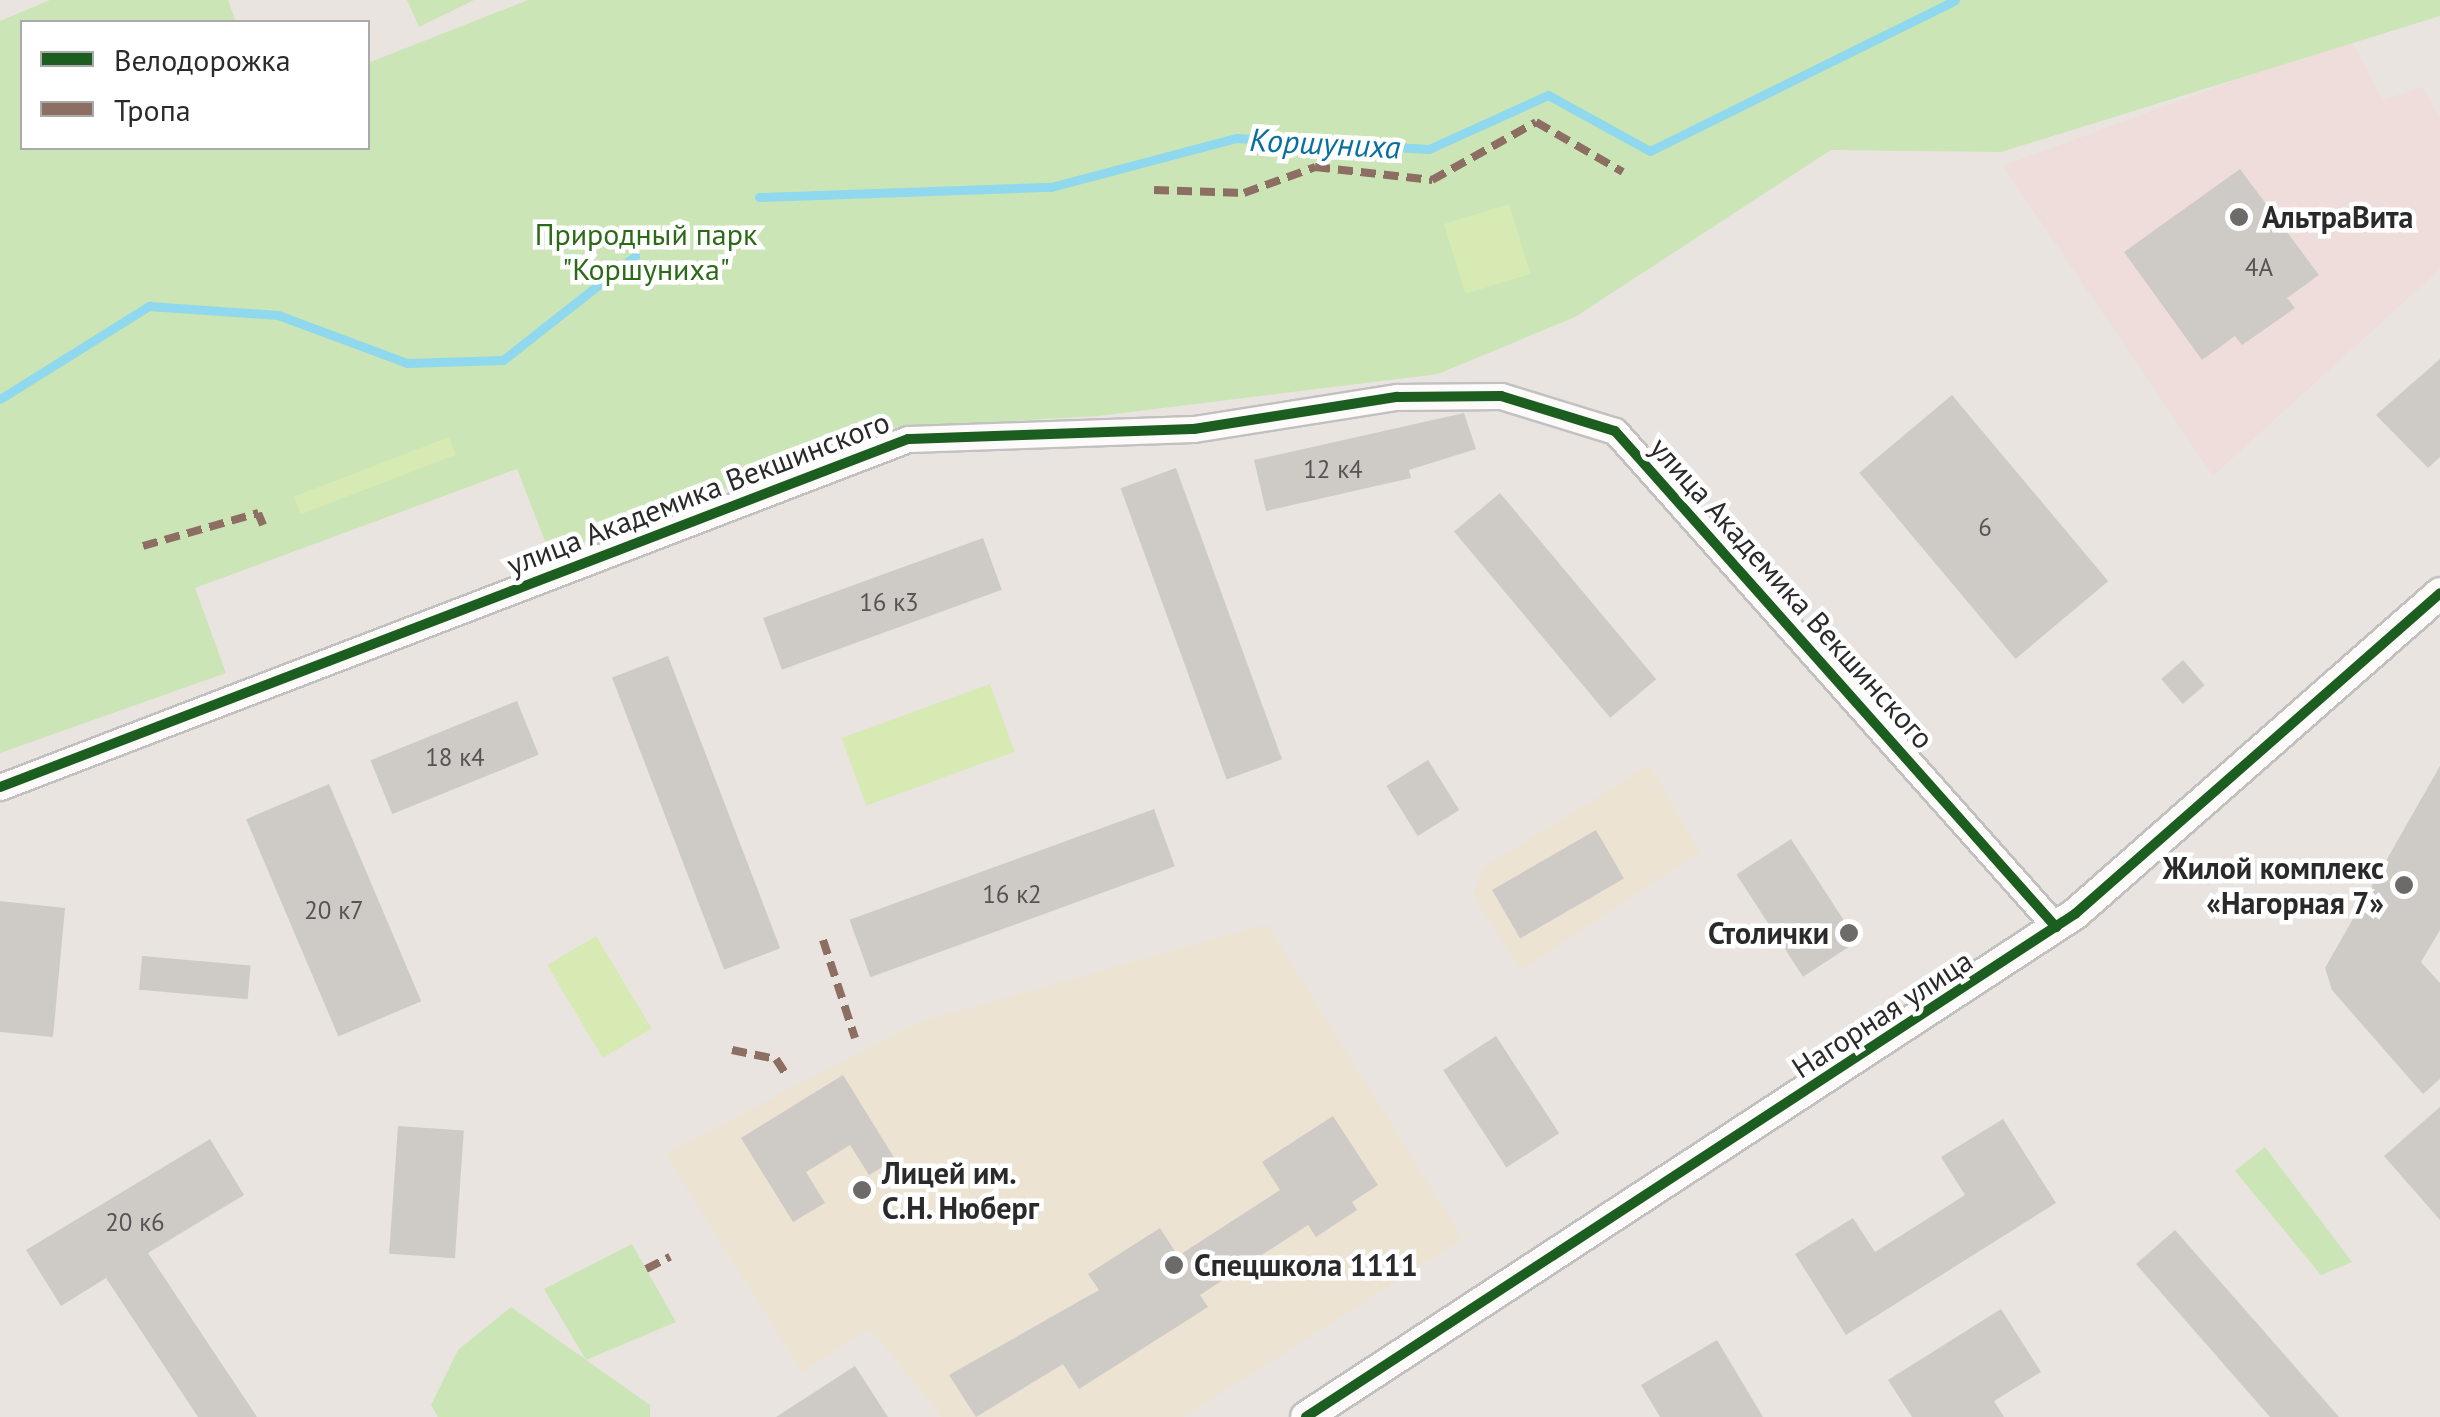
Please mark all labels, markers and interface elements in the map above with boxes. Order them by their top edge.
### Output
legend [20,20,370,150]
text: Велодорожка [114,40,291,79]
text: Тропа [114,90,191,129]
water label: Коршуниха [1249,120,1401,166]
place label: АльтраВита [2262,199,2413,235]
marker: АльтраВита [2226,204,2252,230]
park label: Природный парк "Коршуниха" [535,216,757,286]
house number: 4А [2245,252,2273,282]
street label: улица Академика Векшинского [501,403,895,583]
street label: улица Академика Векшинского [1642,429,1942,757]
house number: 12 к4 [1303,454,1363,484]
house number: 6 [1978,512,1992,542]
house number: 16 к3 [859,587,919,617]
house number: 18 к4 [425,742,485,772]
place label: Жилой комплекс «Нагорная 7» [2163,850,2384,920]
marker: Жилой комплекс «Нагорная 7» [2393,874,2415,896]
house number: 16 к2 [982,879,1042,909]
house number: 20 к7 [304,895,364,925]
place label: Столички [1708,915,1829,951]
marker: Столички [1838,922,1860,944]
street label: Нагорная улица [1785,942,1979,1086]
place label: Лицей им. С.Н. Нюберг [882,1155,1041,1226]
marker: Лицей им. С.Н. Нюберг [851,1179,873,1201]
house number: 20 к6 [105,1207,165,1237]
place label: Спецшкола 1111 [1194,1247,1418,1283]
marker: Спецшкола 1111 [1163,1254,1185,1276]

